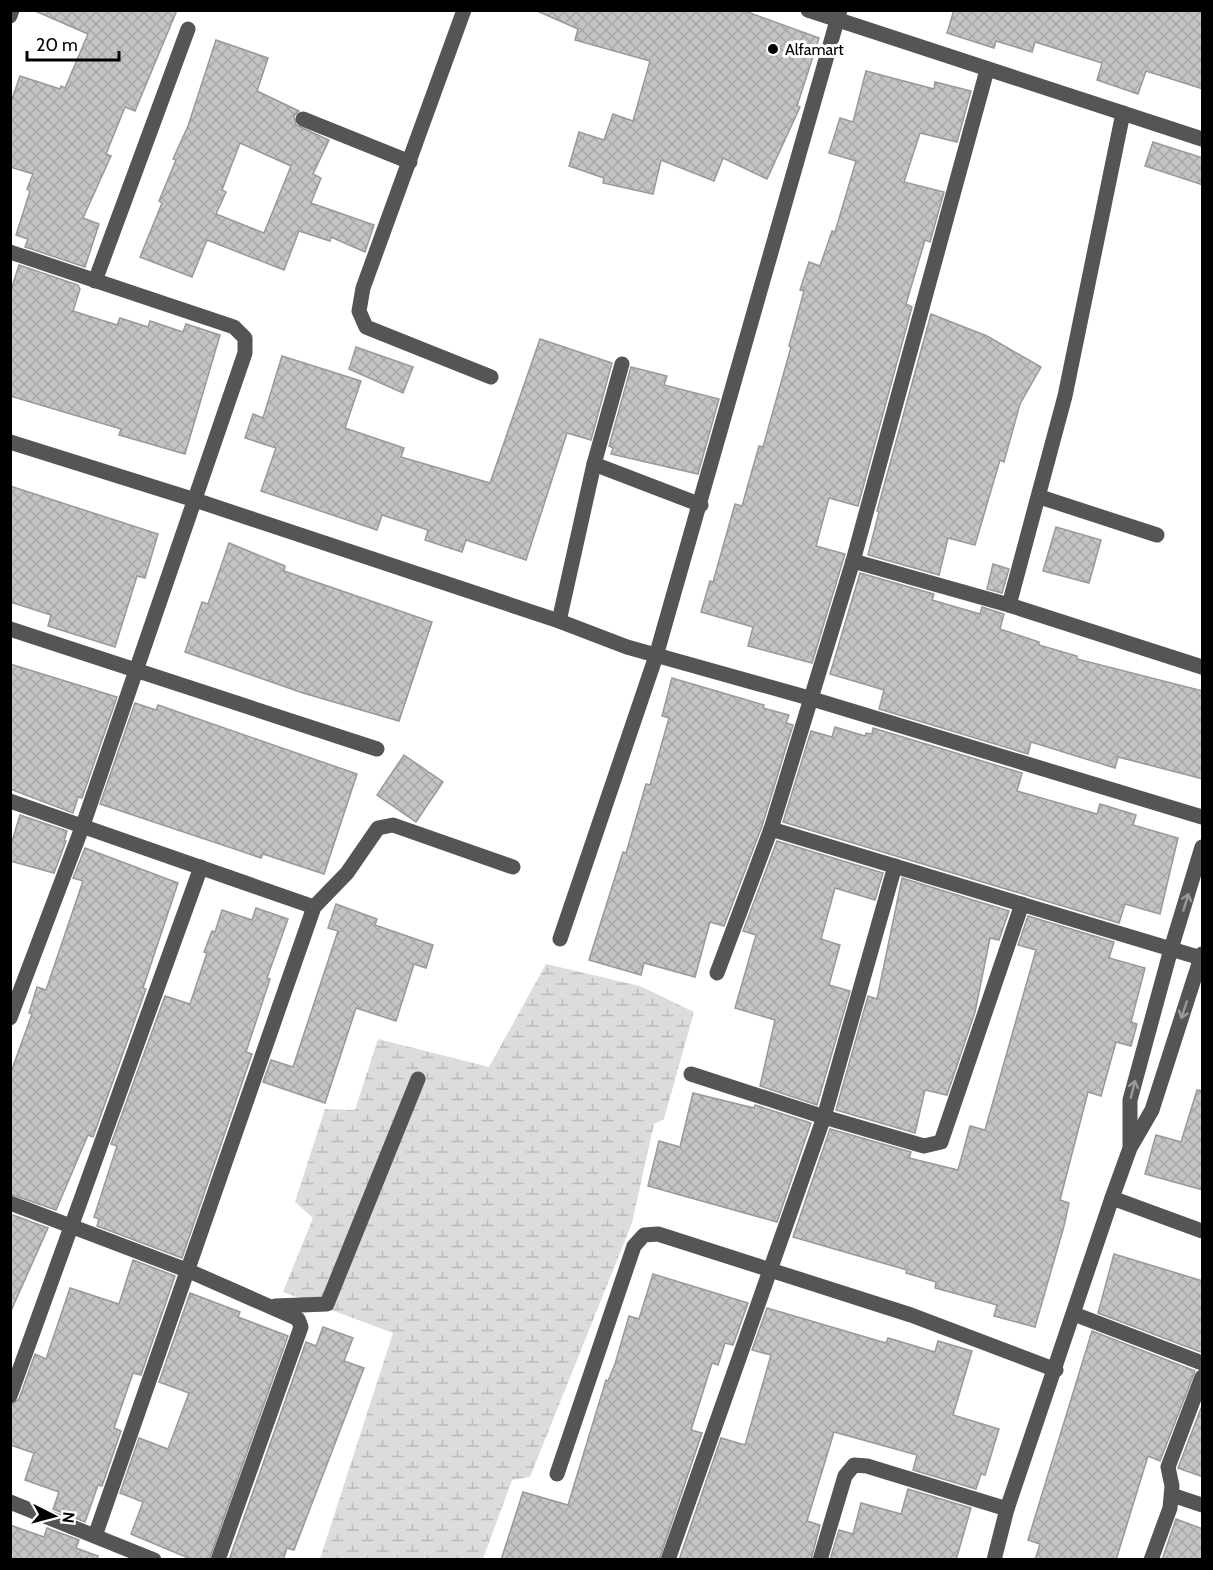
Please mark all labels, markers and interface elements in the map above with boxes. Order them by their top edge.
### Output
scale bar [27,24,118,62]
text: 20 m [36,34,78,56]
place label: Alfamart [785,40,844,59]
marker: Alfamart [766,42,780,56]
one-way arrow [1181,893,1192,912]
one-way arrow [1178,1000,1189,1019]
one-way arrow [1127,1080,1139,1099]
north arrow [24,1486,84,1546]
text: N [58,1511,78,1524]

